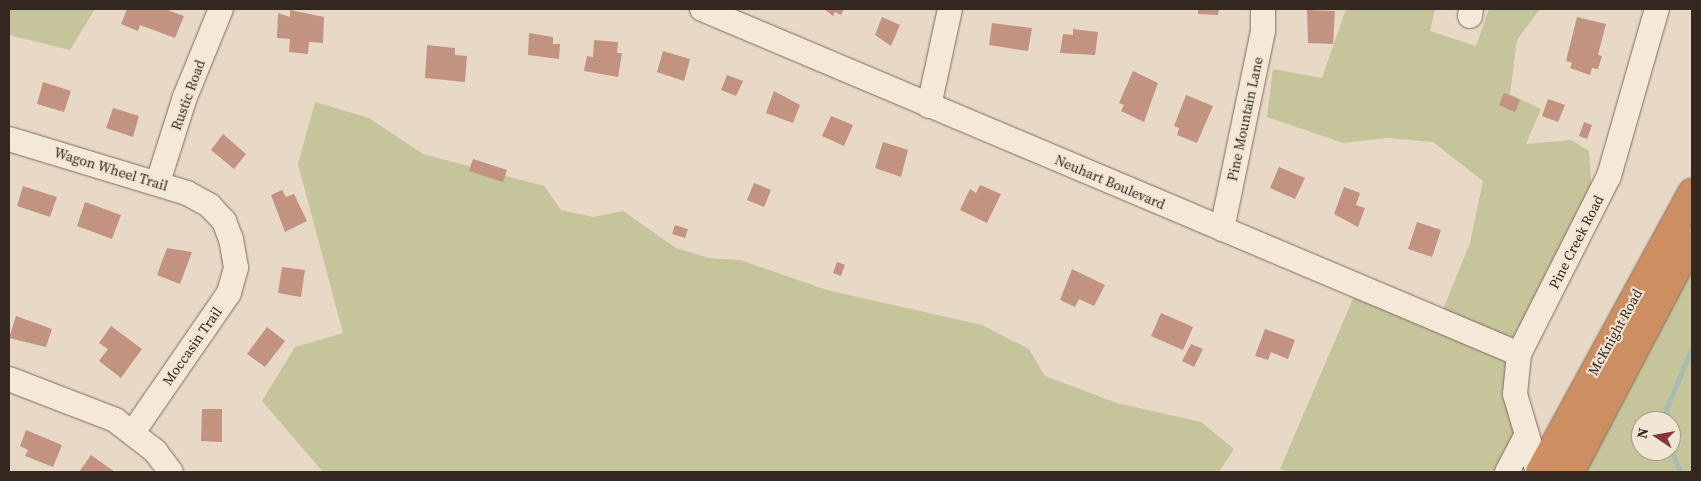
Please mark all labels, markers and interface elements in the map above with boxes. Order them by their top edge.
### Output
street label: Pine Mountain Lane [1224,55,1266,183]
street label: Rustic Road [167,57,209,133]
street label: Wagon Wheel Trail [52,144,170,194]
street label: Neuhart Boulevard [1052,151,1168,213]
street label: Pine Creek Road [1545,192,1607,292]
street label: McKnight Road [1584,286,1646,378]
street label: Moccasin Trail [159,303,225,389]
north arrow [1631,411,1681,461]
text: N [1631,426,1653,440]

